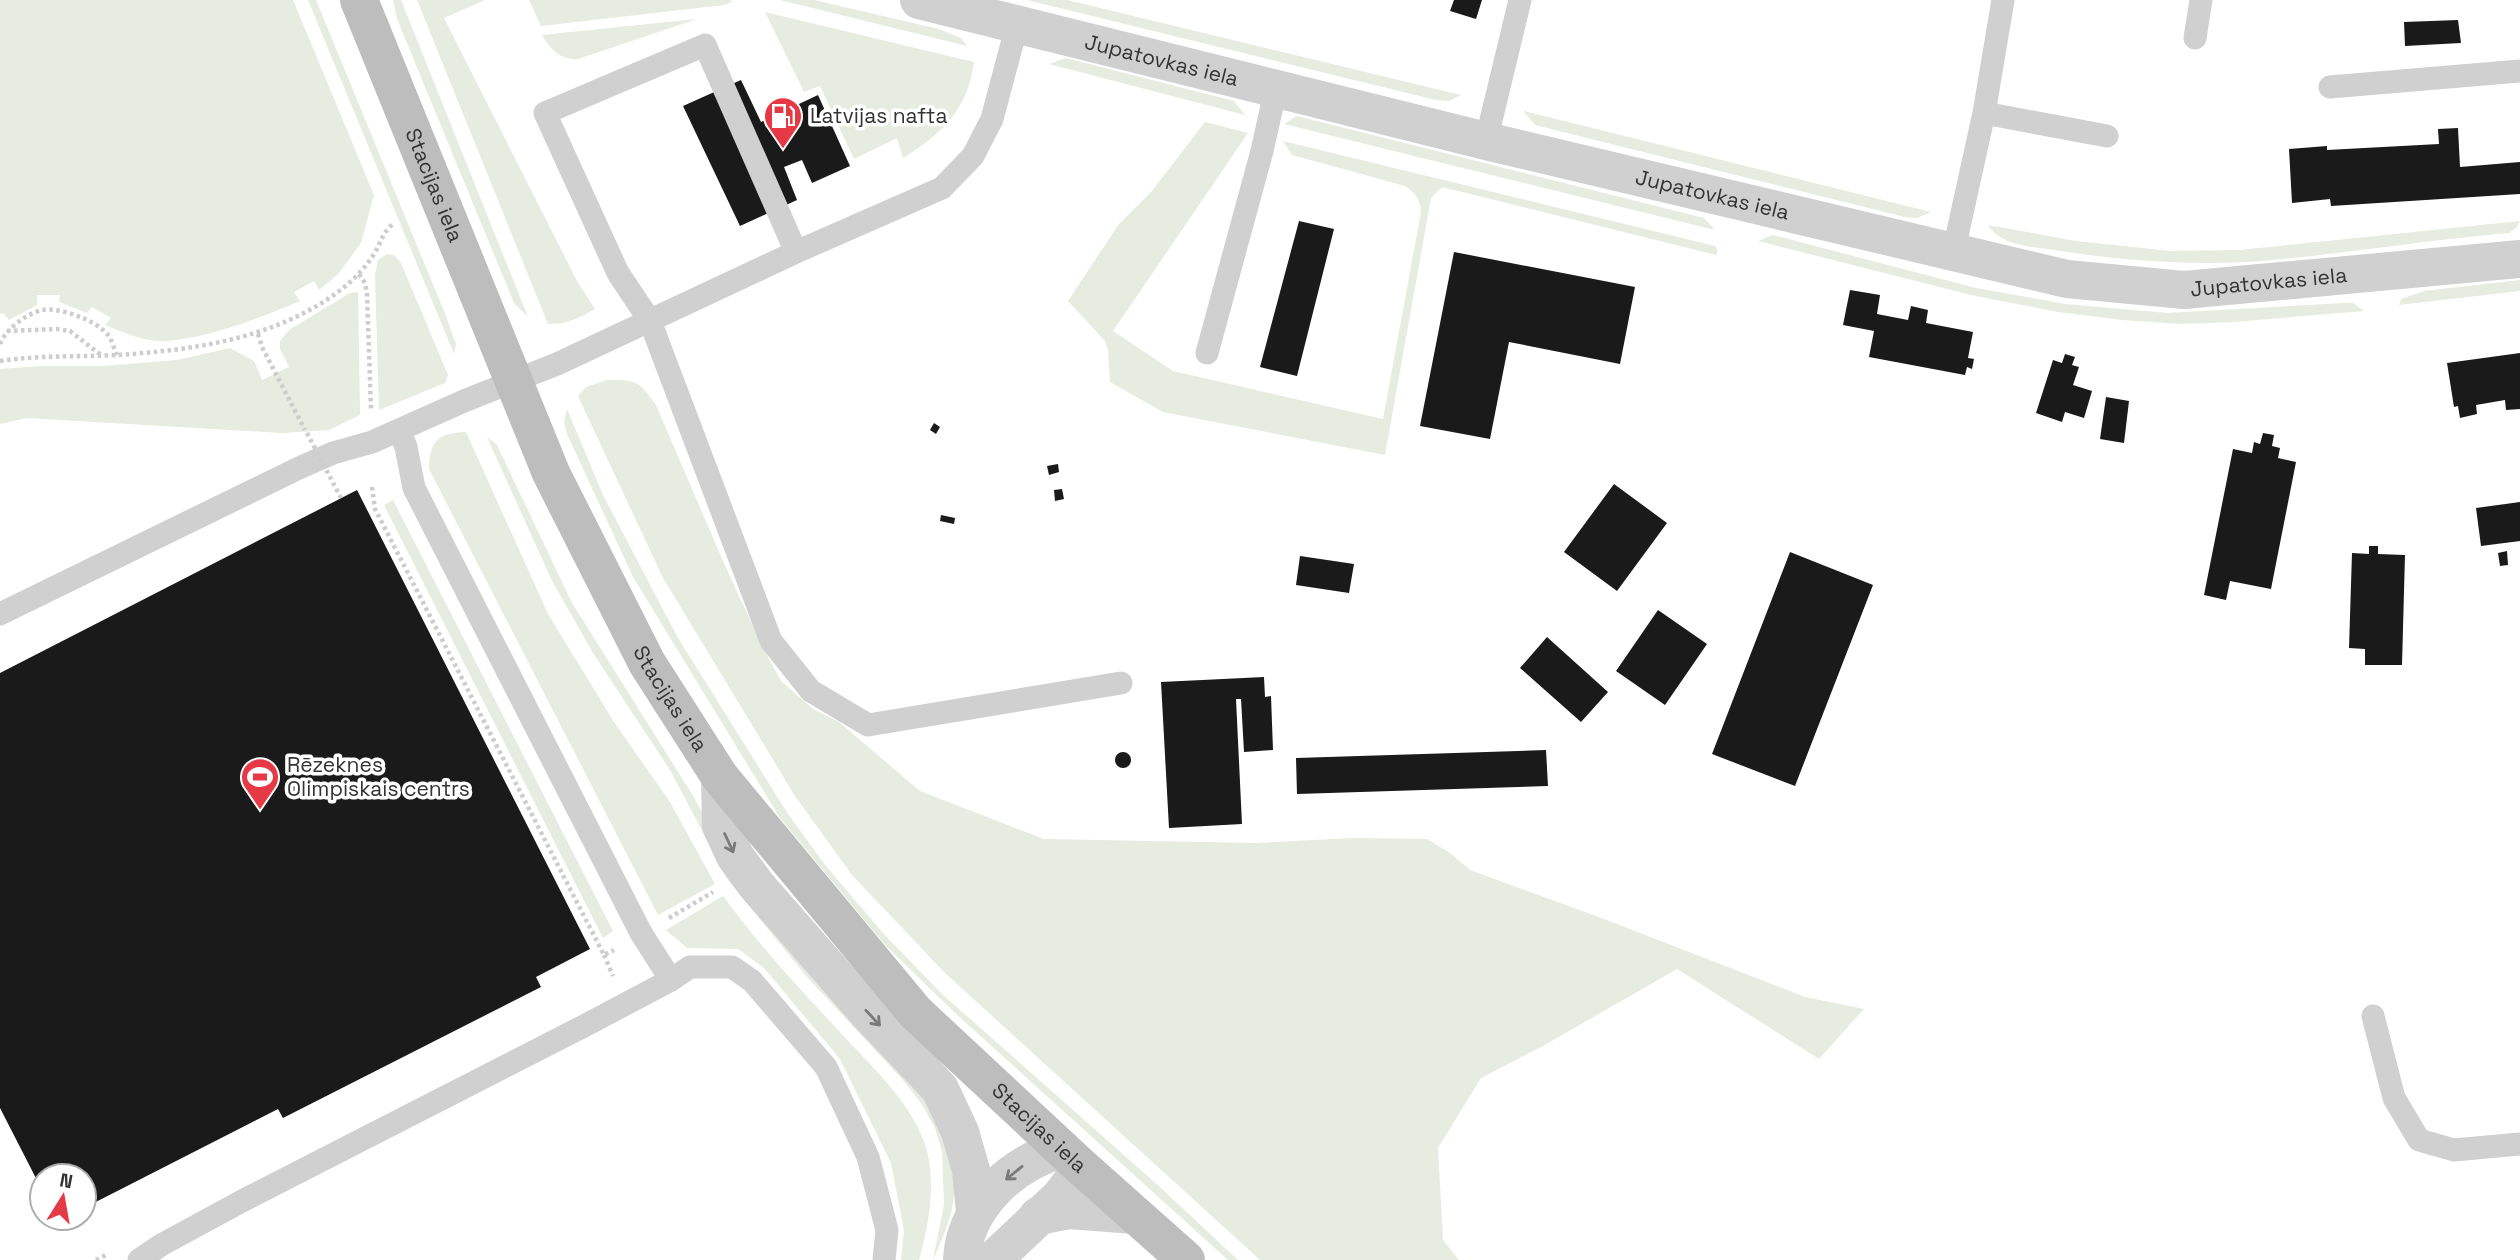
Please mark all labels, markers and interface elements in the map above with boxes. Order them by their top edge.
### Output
street label: Jupatovkas iela [1082,28,1241,92]
fuel station icon: Latvijas nafta [762,95,804,150]
place label: Latvijas nafta [810,102,948,129]
street label: Stacijas iela [400,124,470,246]
street label: Jupatovkas iela [1633,163,1792,226]
street label: Jupatovkas iela [2189,261,2348,302]
street label: Stacijas iela [627,641,714,757]
place label: Rēzeknes Olimpiskais centrs [287,751,470,802]
sports icon: Rēzeknes Olimpiskais centrs [239,756,281,811]
one-way arrow [723,832,736,854]
one-way arrow [865,1009,882,1026]
street label: Stacijas iela [986,1077,1093,1179]
north arrow [28,1162,98,1232]
one-way arrow [1005,1166,1023,1181]
text: N [58,1167,75,1194]

